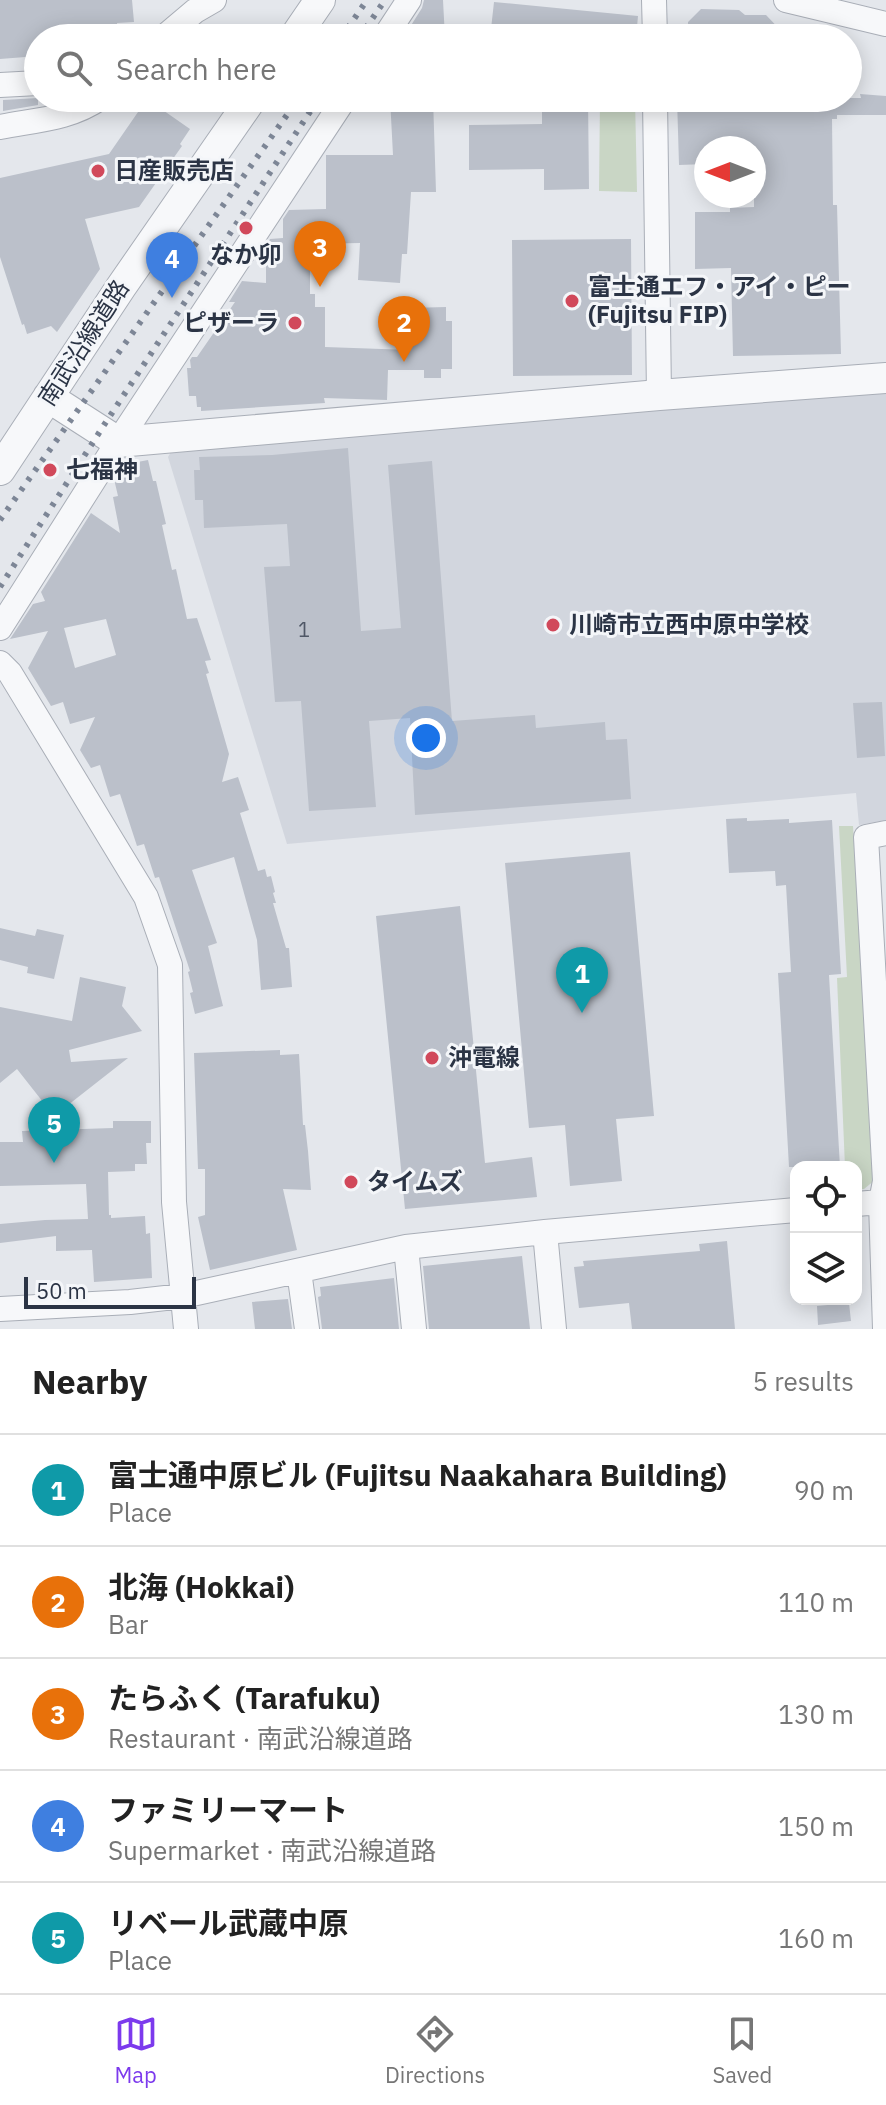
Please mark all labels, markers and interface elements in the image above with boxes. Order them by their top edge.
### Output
search box [24,24,862,112]
icon: search [52,46,96,90]
text: Search here [116,49,277,88]
north arrow [694,136,766,208]
place label: 日産販売店 [114,154,234,186]
marker: 日産販売店 [89,162,107,180]
marker: なか卯 [237,219,255,237]
pin: 3 [294,221,346,287]
pin: 4 [146,232,198,298]
place label: なか卯 [210,238,282,270]
place label: 富士通エフ・アイ・ピー (Fujitsu FIP) [588,270,851,330]
street label: 南武沿線道路 [31,273,136,412]
marker: 富士通エフ・アイ・ピー (Fujitsu FIP) [563,292,581,310]
pin: 2 [378,296,430,362]
place label: ピザーラ [183,306,279,338]
marker: ピザーラ [286,314,304,332]
place label: 七福神 [66,453,138,485]
marker: 七福神 [41,461,59,479]
place label: 川崎市立西中原中学校 [569,608,809,640]
house number: 1 [298,616,310,643]
marker: 川崎市立西中原中学校 [544,616,562,634]
your location [406,718,446,758]
pin: 1 [556,947,608,1013]
place label: 沖電線 [448,1041,520,1073]
marker: 沖電線 [423,1049,441,1067]
pin: 5 [28,1097,80,1163]
map controls [790,1161,862,1305]
button: locate [790,1161,862,1233]
place label: タイムズ [367,1165,463,1197]
marker: タイムズ [342,1173,360,1191]
button: layers [790,1233,862,1305]
scale bar [24,1273,196,1309]
text: 50 m [36,1276,87,1305]
text: Nearby [32,1359,147,1403]
text: 5 results [752,1364,854,1398]
text: 富士通中原ビル (Fujitsu Naakahara Building) [108,1455,727,1494]
text: 1 [50,1473,66,1507]
text: 90 m [794,1473,854,1507]
text: Place [108,1495,172,1529]
text: 北海 (Hokkai) [108,1567,294,1606]
text: 2 [50,1585,66,1619]
text: 110 m [778,1585,854,1619]
text: Bar [108,1607,148,1641]
text: たらふく (Tarafuku) [108,1678,380,1717]
text: 3 [50,1697,66,1731]
text: 130 m [778,1697,854,1731]
text: Restaurant · 南武沿線道路 [108,1721,413,1755]
text: ファミリーマート [108,1790,348,1829]
text: 4 [50,1809,66,1843]
text: 150 m [778,1809,854,1843]
text: Supermarket · 南武沿線道路 [108,1833,436,1867]
text: リベール武蔵中原 [108,1903,348,1942]
text: 5 [50,1921,66,1955]
text: 160 m [778,1921,854,1955]
text: Place [108,1943,172,1977]
tab: Map [114,2012,158,2089]
tab: Directions [385,2012,485,2089]
tab: Saved [712,2012,772,2089]

